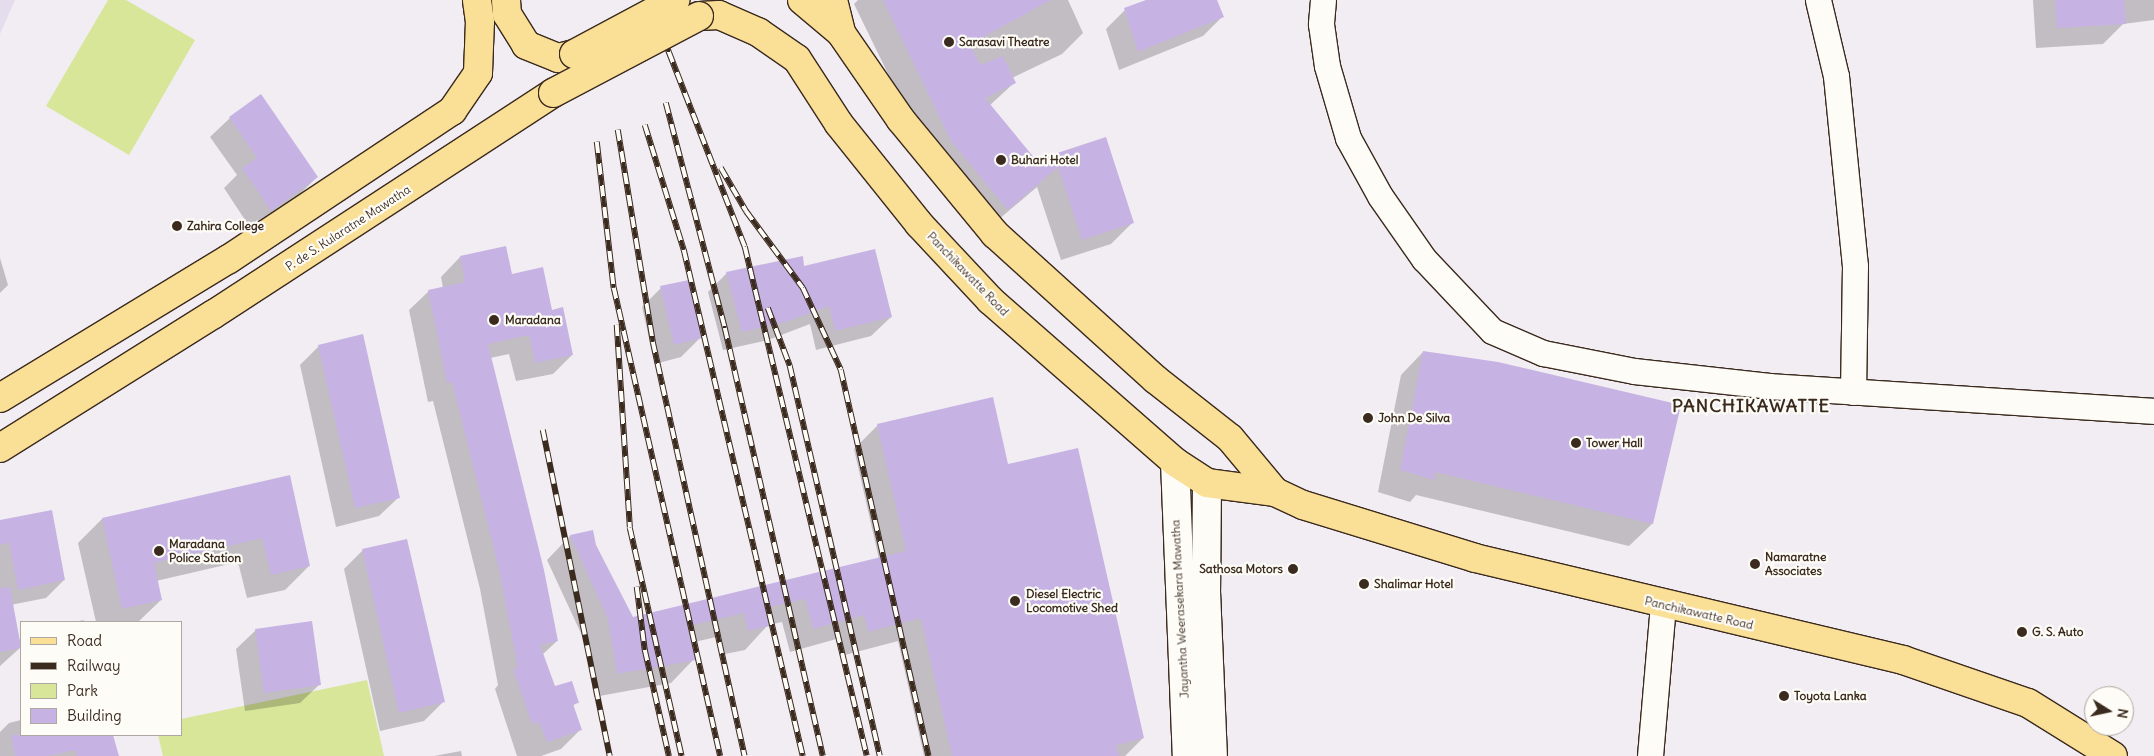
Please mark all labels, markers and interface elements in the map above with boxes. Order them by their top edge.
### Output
place label: Sarasavi Theatre [959,35,1049,49]
marker: Sarasavi Theatre [943,36,955,48]
place label: Buhari Hotel [1011,153,1078,167]
marker: Buhari Hotel [995,154,1007,166]
street label: P. de S. Kularatne Mawatha [283,182,413,274]
place label: Zahira College [187,219,264,233]
marker: Zahira College [171,220,183,232]
street label: Panchikawatte Road [924,229,1012,319]
marker: Maradana [487,313,501,327]
place label: Maradana [505,313,561,327]
district label: PANCHIKAWATTE [1670,395,1832,417]
place label: John De Silva [1378,411,1450,425]
marker: John De Silva [1362,412,1374,424]
place label: Tower Hall [1586,436,1643,450]
marker: Tower Hall [1570,437,1582,449]
street label: Jayantha Weerasekara Mawatha [1168,519,1192,699]
place label: Maradana Police Station [169,537,241,565]
marker: Maradana Police Station [153,545,165,557]
place label: Namaratne Associates [1765,550,1826,578]
marker: Namaratne Associates [1749,558,1761,570]
place label: Sathosa Motors [1199,562,1283,576]
marker: Sathosa Motors [1287,563,1299,575]
place label: Shalimar Hotel [1374,577,1453,591]
marker: Shalimar Hotel [1358,578,1370,590]
place label: Diesel Electric Locomotive Shed [1026,587,1118,615]
street label: Panchikawatte Road [1643,593,1755,633]
marker: Diesel Electric Locomotive Shed [1008,594,1022,608]
legend [20,621,182,736]
place label: G. S. Auto [2032,625,2084,639]
marker: G. S. Auto [2016,626,2028,638]
text: Road [67,631,102,650]
text: Railway [67,656,121,675]
text: Park [67,681,98,700]
north arrow [2084,686,2134,736]
place label: Toyota Lanka [1794,689,1867,703]
marker: Toyota Lanka [1778,690,1790,702]
text: Building [67,706,122,725]
text: N [2113,707,2132,720]

